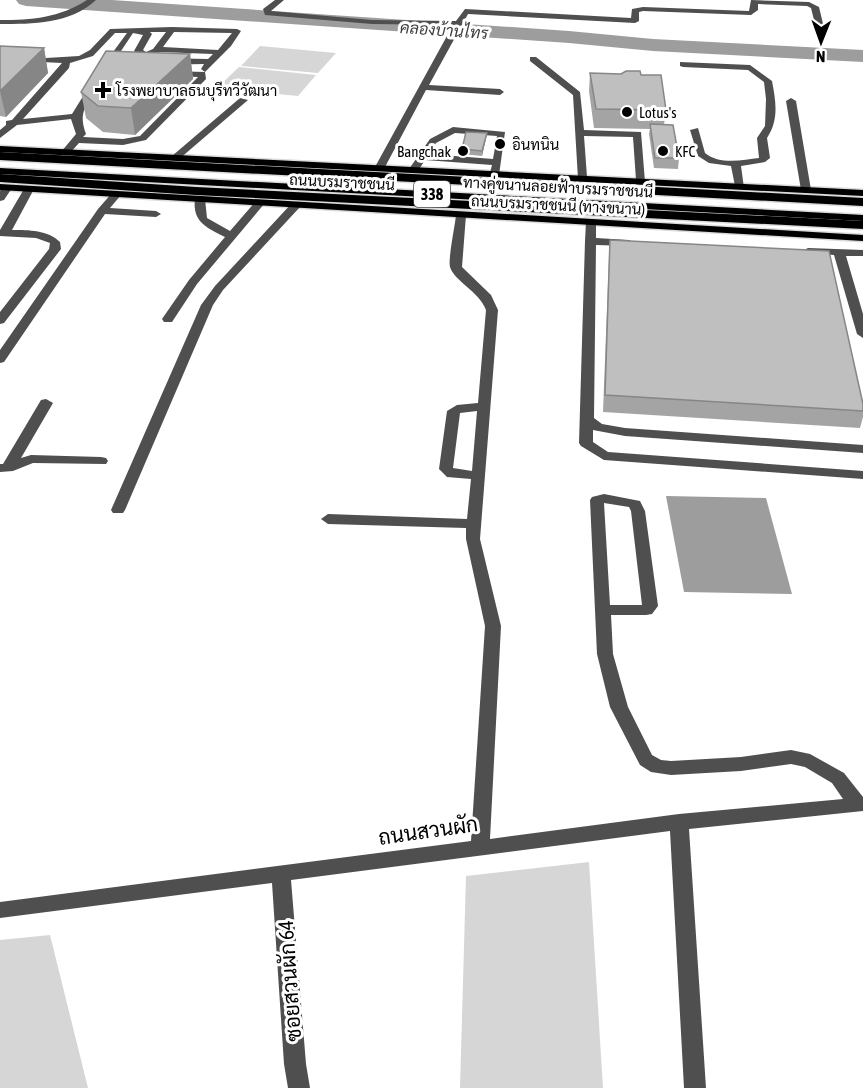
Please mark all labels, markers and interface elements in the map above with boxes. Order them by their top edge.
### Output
north arrow [791,12,851,72]
water label: คลองบ้านไทร [399,16,490,42]
text: N [816,48,826,66]
marker: โรงพยาบาลธนบุรีทวีวัฒนา [94,81,112,99]
place label: โรงพยาบาลธนบุรีทวีวัฒนา [115,81,277,102]
place label: Lotus's [639,104,676,121]
marker: Lotus's [620,105,634,119]
place label: อินทนิน [512,136,559,153]
marker: อินทนิน [493,137,507,151]
place label: Bangchak [397,143,451,160]
place label: KFC [675,143,695,160]
marker: Bangchak [456,144,470,158]
marker: KFC [656,144,670,158]
street label: ถนนบรมราชชนนี [289,170,395,193]
street label: ทางคู่ขนานลอยฟ้าบรมราชชนนี [462,173,654,202]
road number: 338 [414,181,450,207]
street label: ถนนบรมราชชนนี (ทางขนาน) [471,191,646,218]
street label: ถนนสวนผัก [377,811,479,849]
street label: ซอยสวนผัก 64 [273,920,305,1042]

